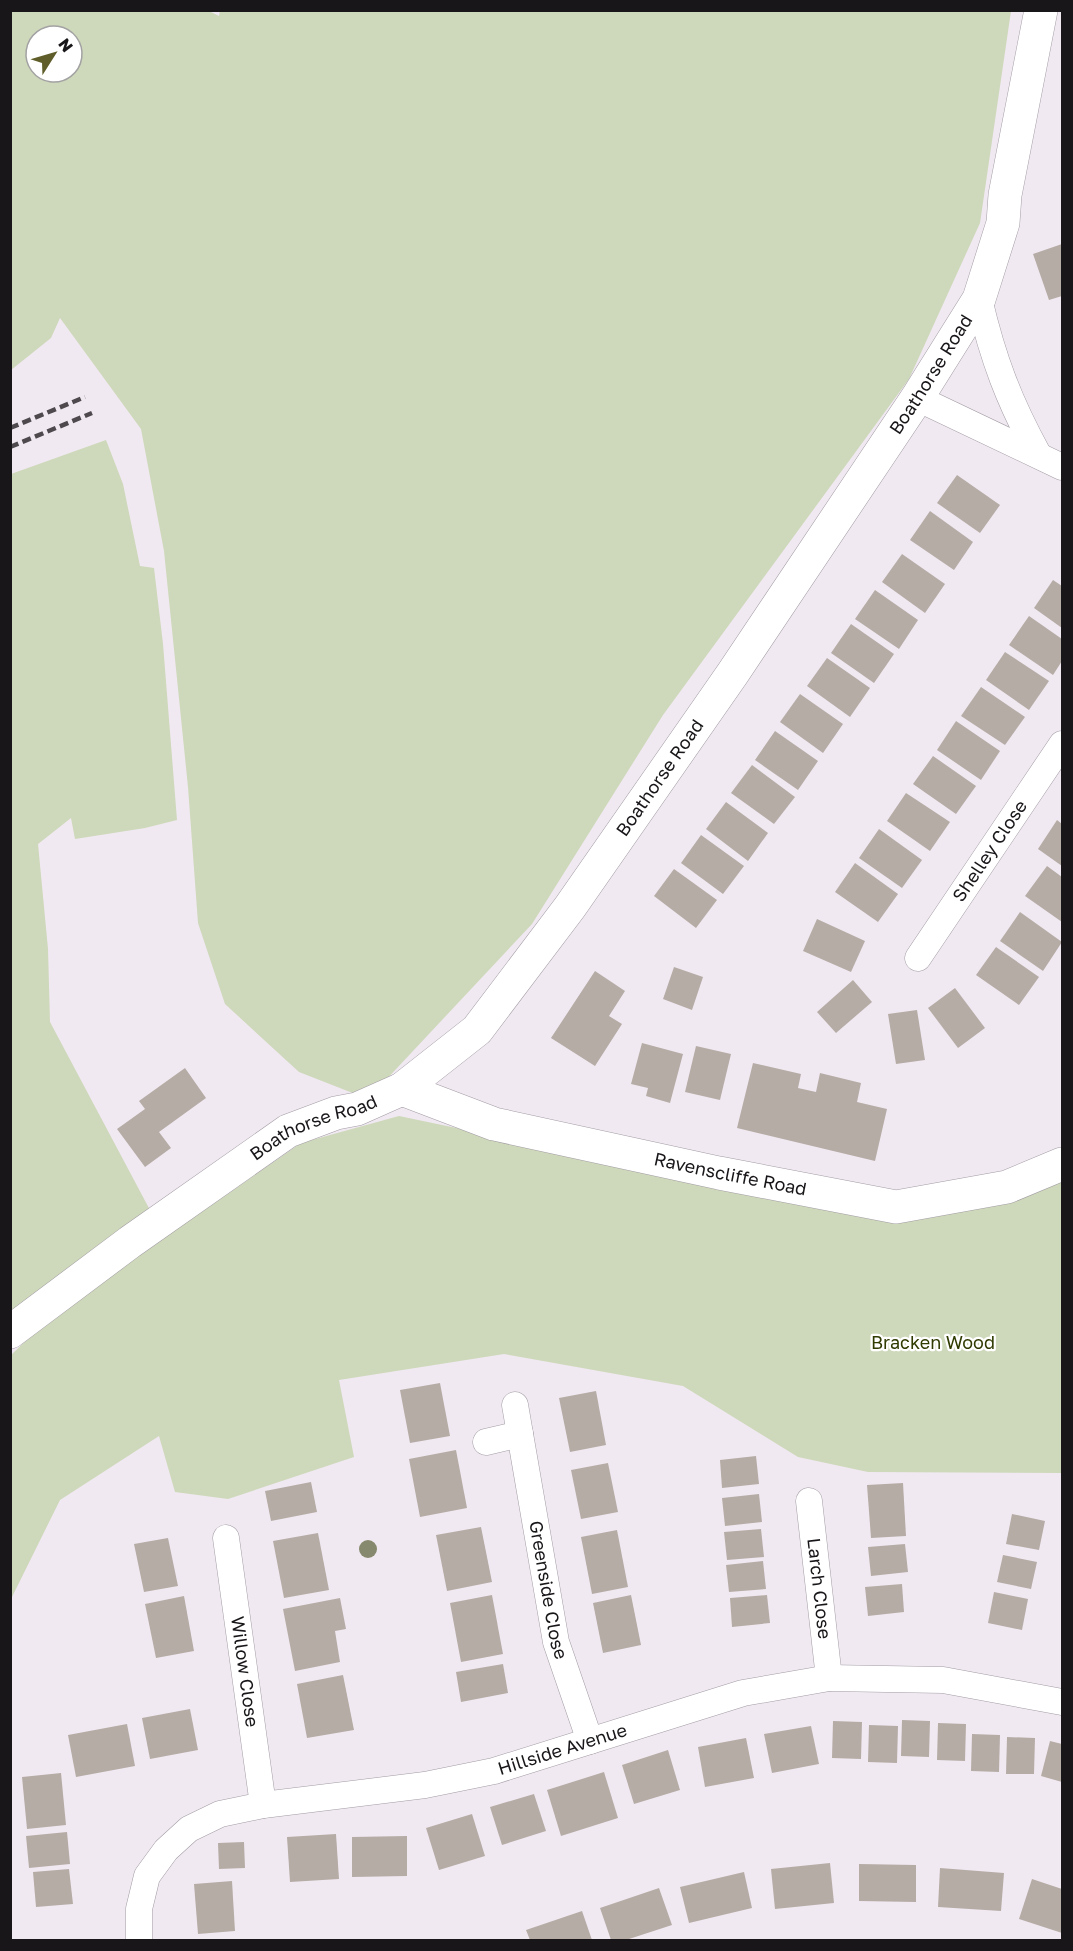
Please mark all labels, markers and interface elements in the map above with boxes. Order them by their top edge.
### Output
north arrow [24,24,84,84]
text: N [54,34,78,56]
street label: Boathorse Road [884,310,977,438]
street label: Boathorse Road [611,715,708,840]
street label: Shelley Close [947,795,1031,905]
street label: Boathorse Road [245,1089,380,1164]
street label: Ravenscliffe Road [652,1147,809,1200]
park label: Bracken Wood [871,1331,995,1353]
street label: Greenside Close [525,1519,573,1662]
street label: Larch Close [803,1537,837,1640]
street label: Willow Close [227,1615,264,1728]
street label: Hillside Avenue [495,1718,629,1779]

